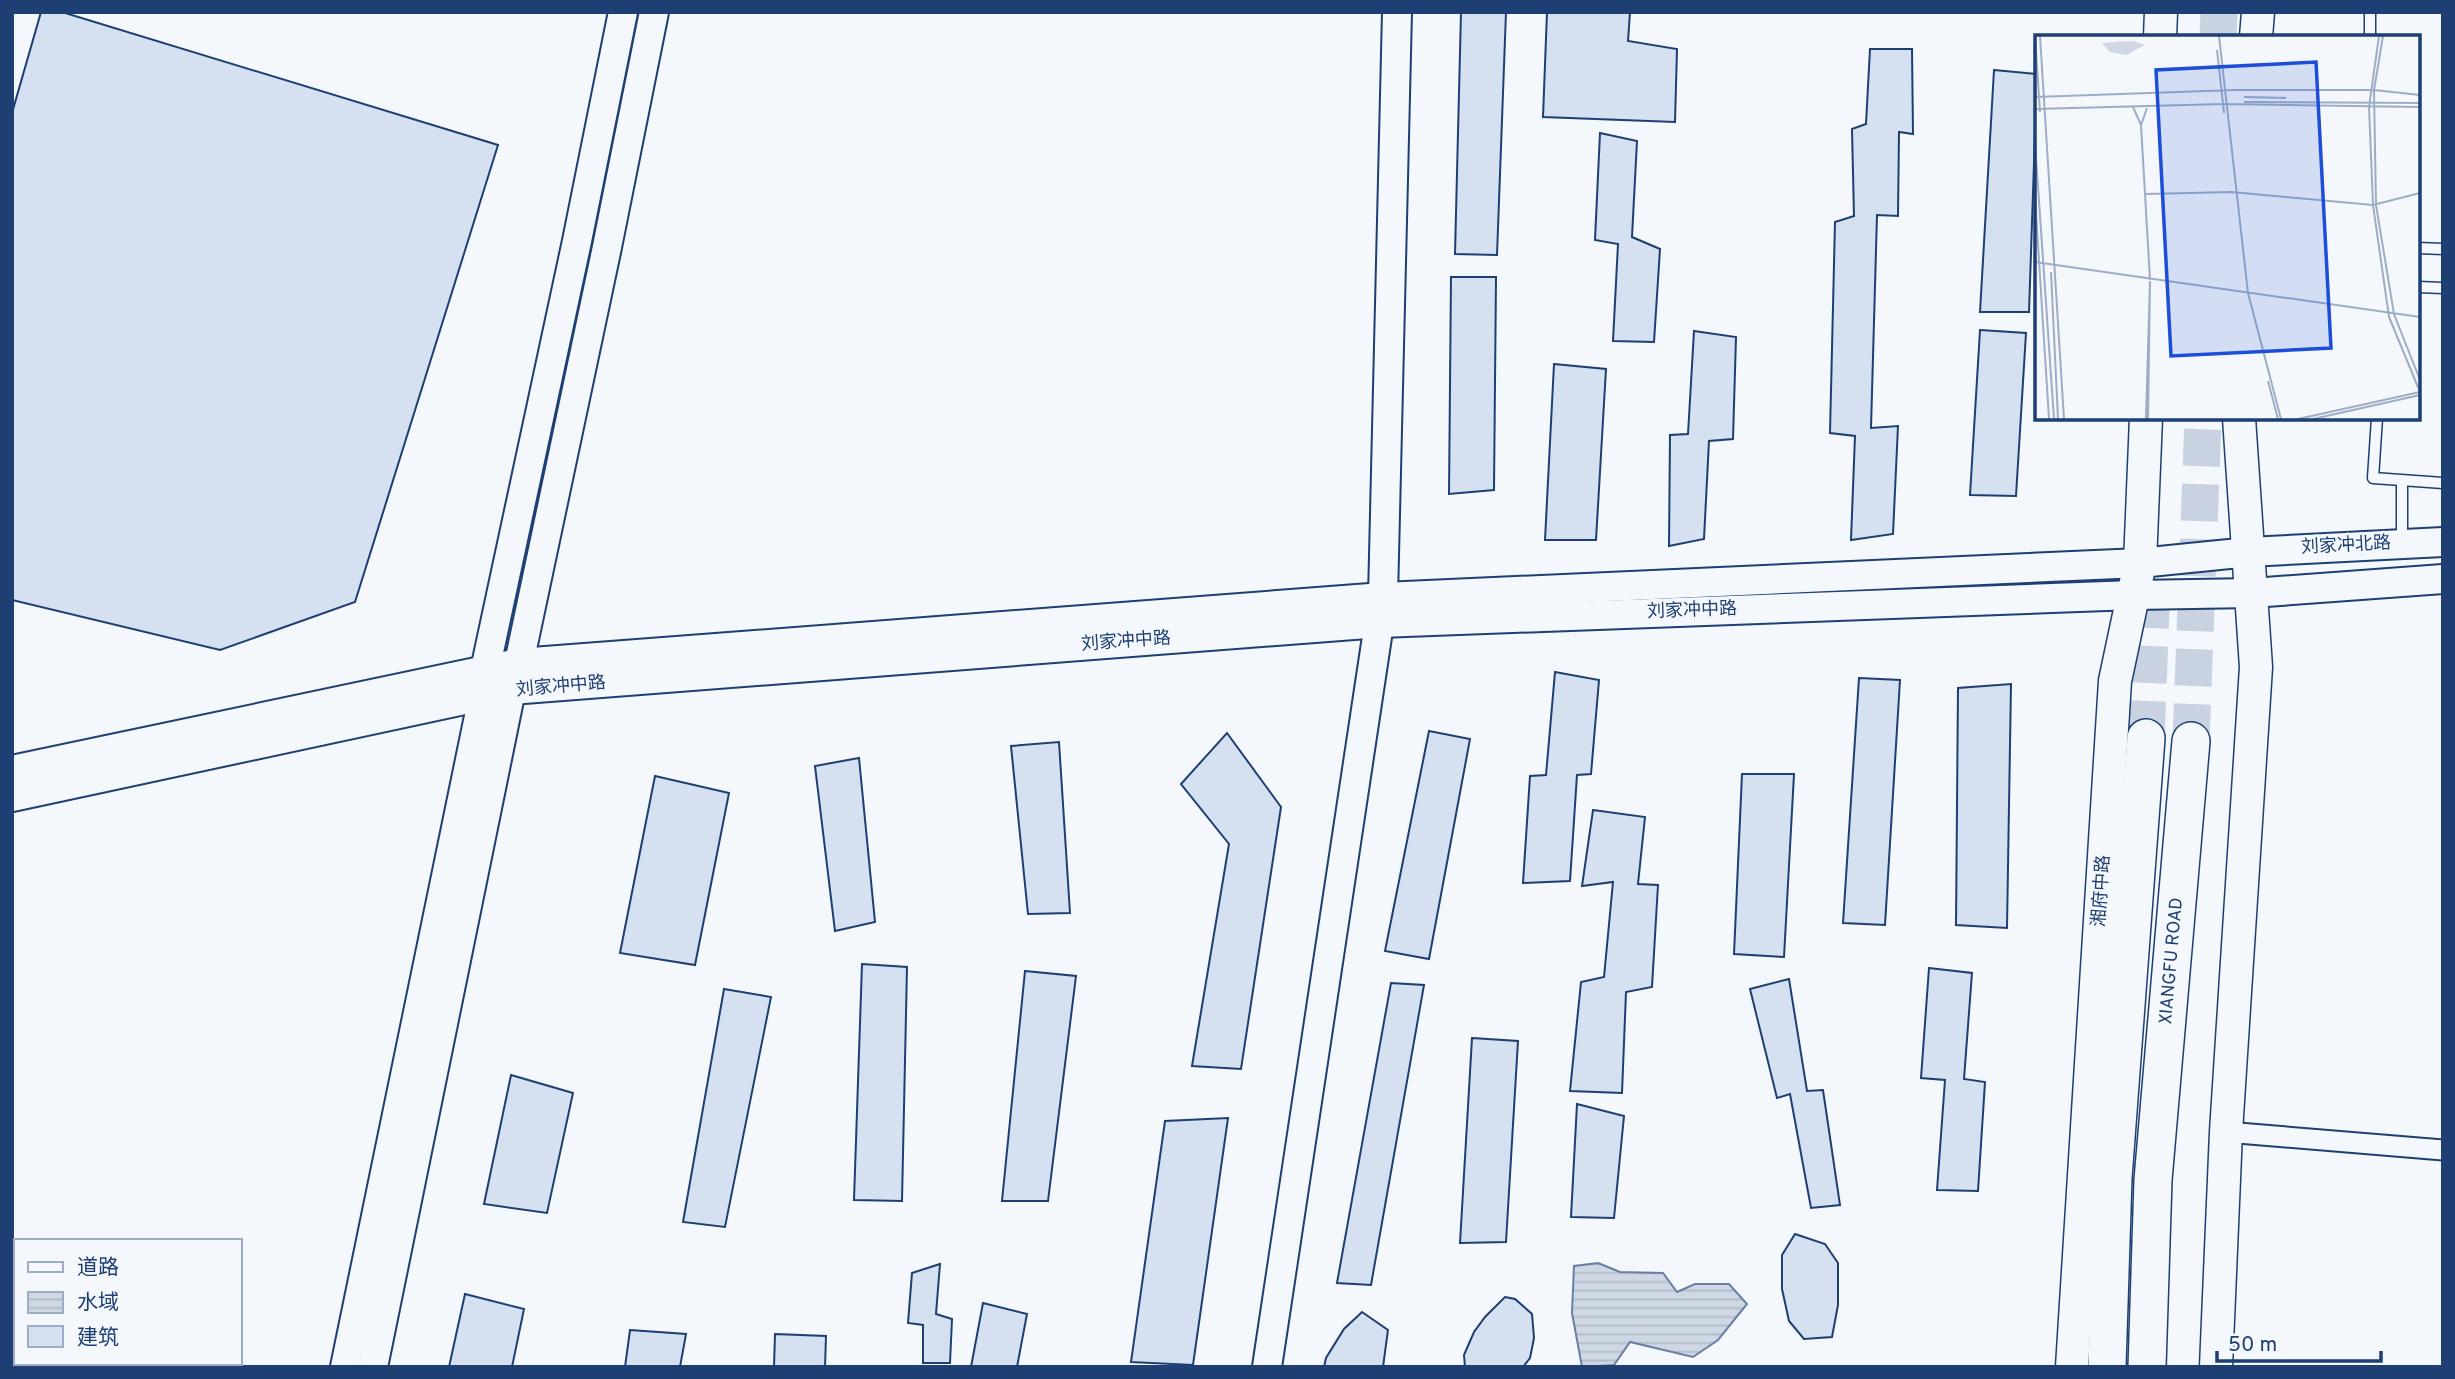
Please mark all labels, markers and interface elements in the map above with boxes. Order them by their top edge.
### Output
inset map [2035,35,2420,420]
street label: 刘家冲北路 [2300,532,2392,560]
street label: 刘家冲中路 [1647,598,1737,624]
street label: 刘家冲中路 [1080,627,1172,657]
street label: 刘家冲中路 [515,672,607,702]
street label: 湘府中路 [2088,854,2116,928]
street label: XIANGFU ROAD [2155,897,2189,1025]
legend [14,1239,242,1365]
text: 道路 [77,1255,119,1282]
text: 水域 [77,1290,119,1317]
scale bar [2217,1320,2382,1364]
text: 建筑 [77,1325,119,1352]
text: 50 m [2228,1332,2277,1359]

